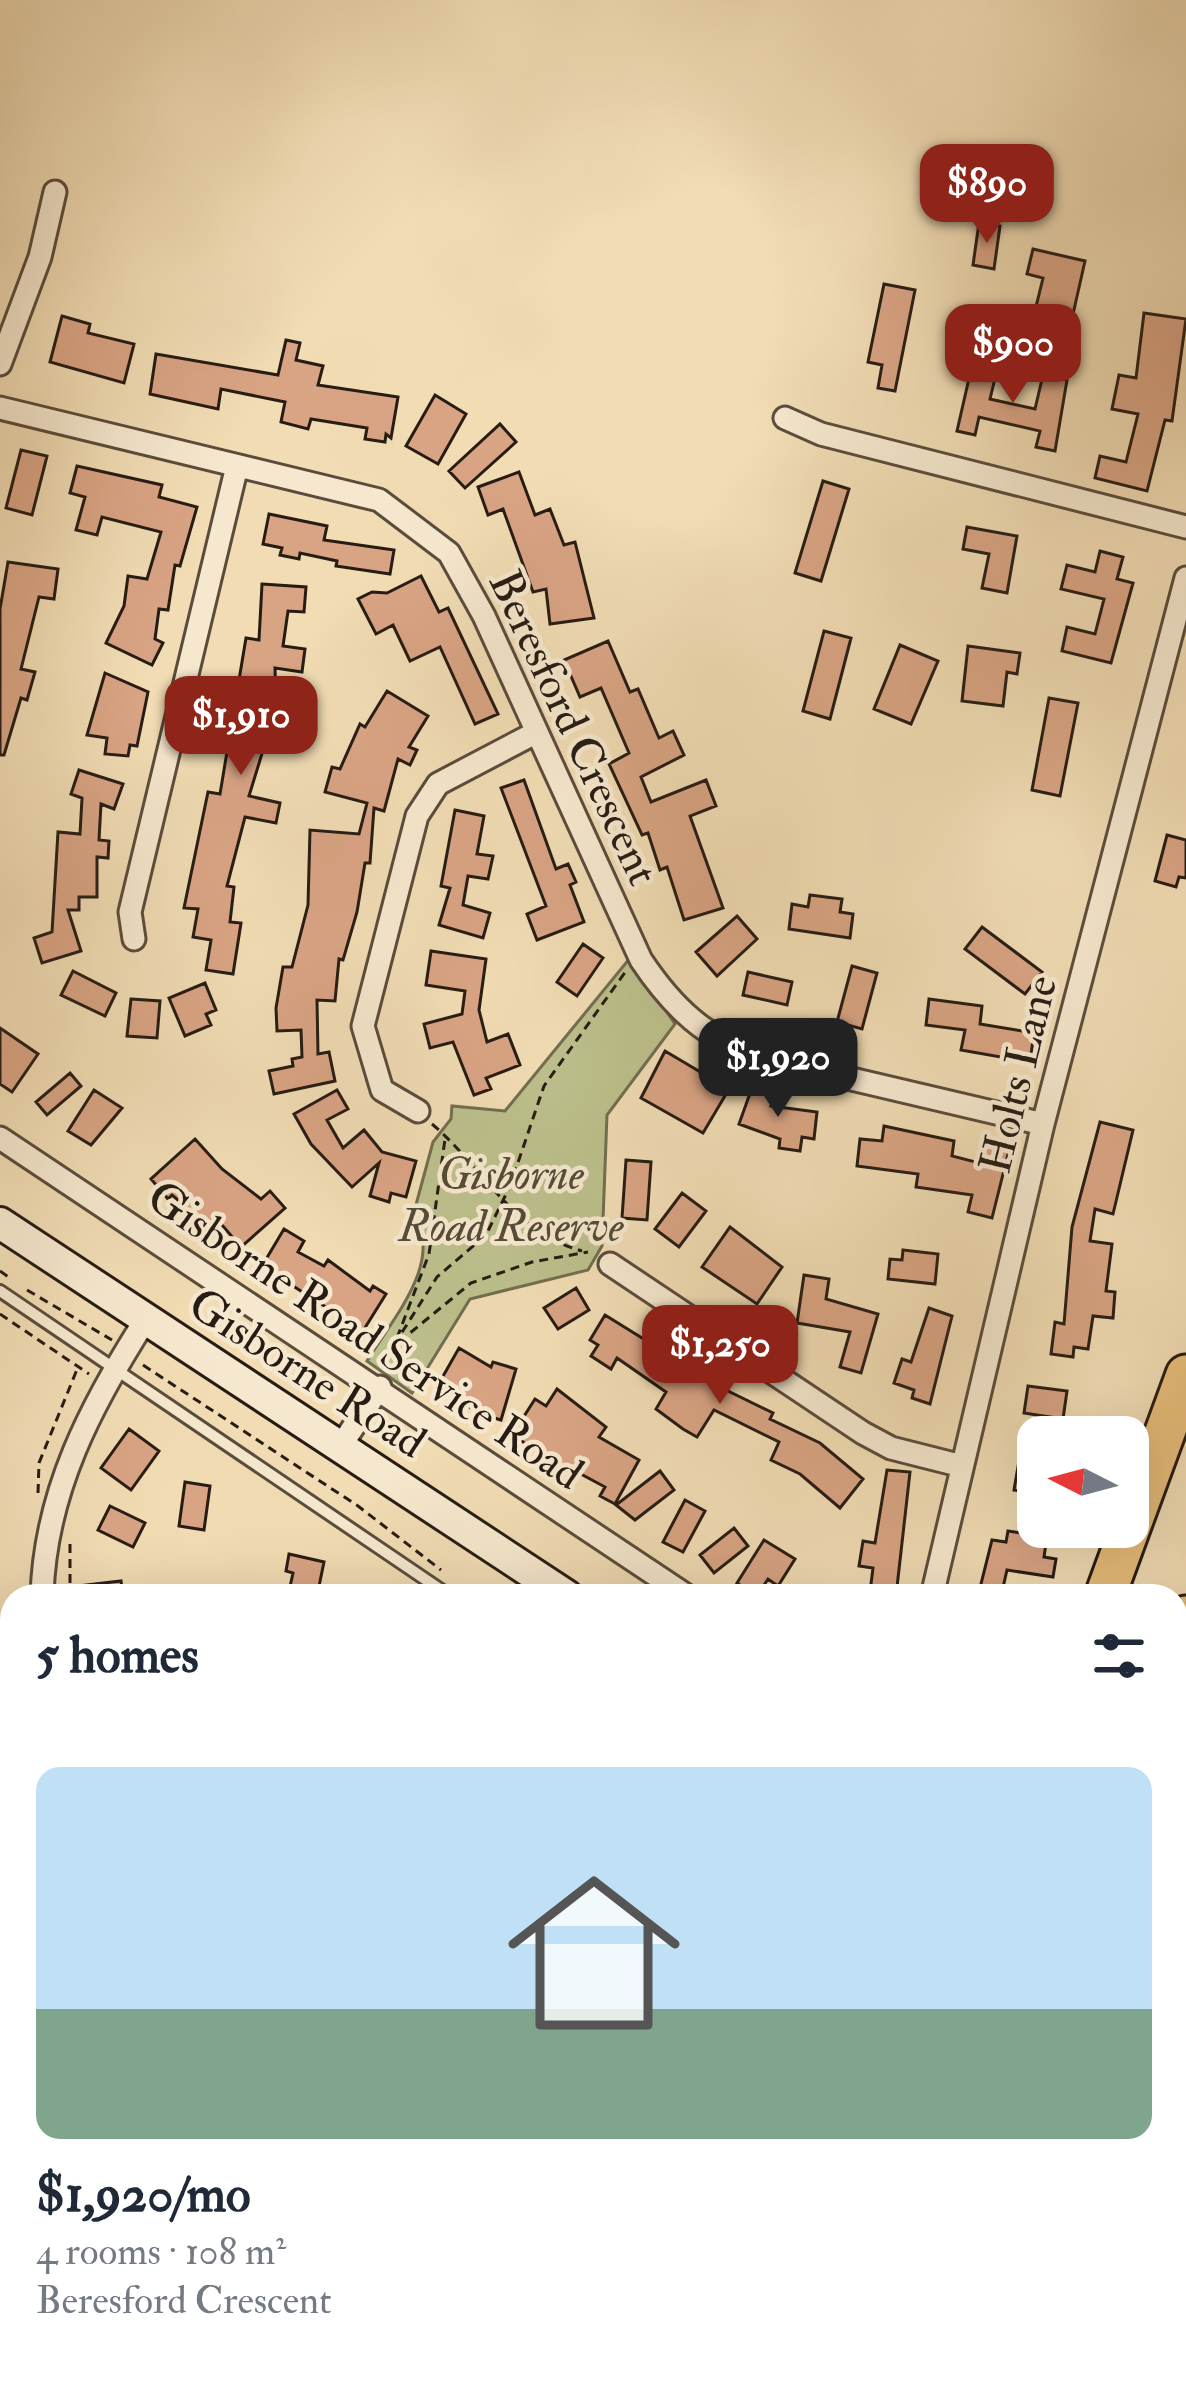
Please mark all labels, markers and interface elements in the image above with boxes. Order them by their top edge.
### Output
pin: $890 [916,144,1058,246]
text: $890 [947,158,1027,207]
pin: $900 [942,304,1084,406]
text: $900 [972,318,1054,367]
street label: Beresford Crescent [476,561,671,894]
pin: $1,910 [143,676,339,778]
text: $1,910 [192,690,290,739]
street label: Holts Lane [967,970,1070,1179]
pin: $1,920 [680,1018,876,1120]
text: $1,920 [725,1032,831,1081]
park label: Gisborne Road Reserve [397,1147,625,1255]
street label: Gisborne Road Service Road [138,1168,594,1500]
street label: Gisborne Road [180,1275,436,1469]
pin: $1,250 [622,1305,818,1407]
text: $1,250 [669,1319,771,1368]
north arrow [1017,1416,1149,1548]
map controls [1017,1416,1149,1548]
icon: filters [1086,1623,1152,1689]
text: 5 homes [36,1624,199,1688]
icon: home [486,1845,702,2061]
text: $1,920/mo [36,2163,250,2227]
text: 4 rooms · 108 m² [36,2227,286,2276]
text: Beresford Crescent [36,2276,332,2325]

